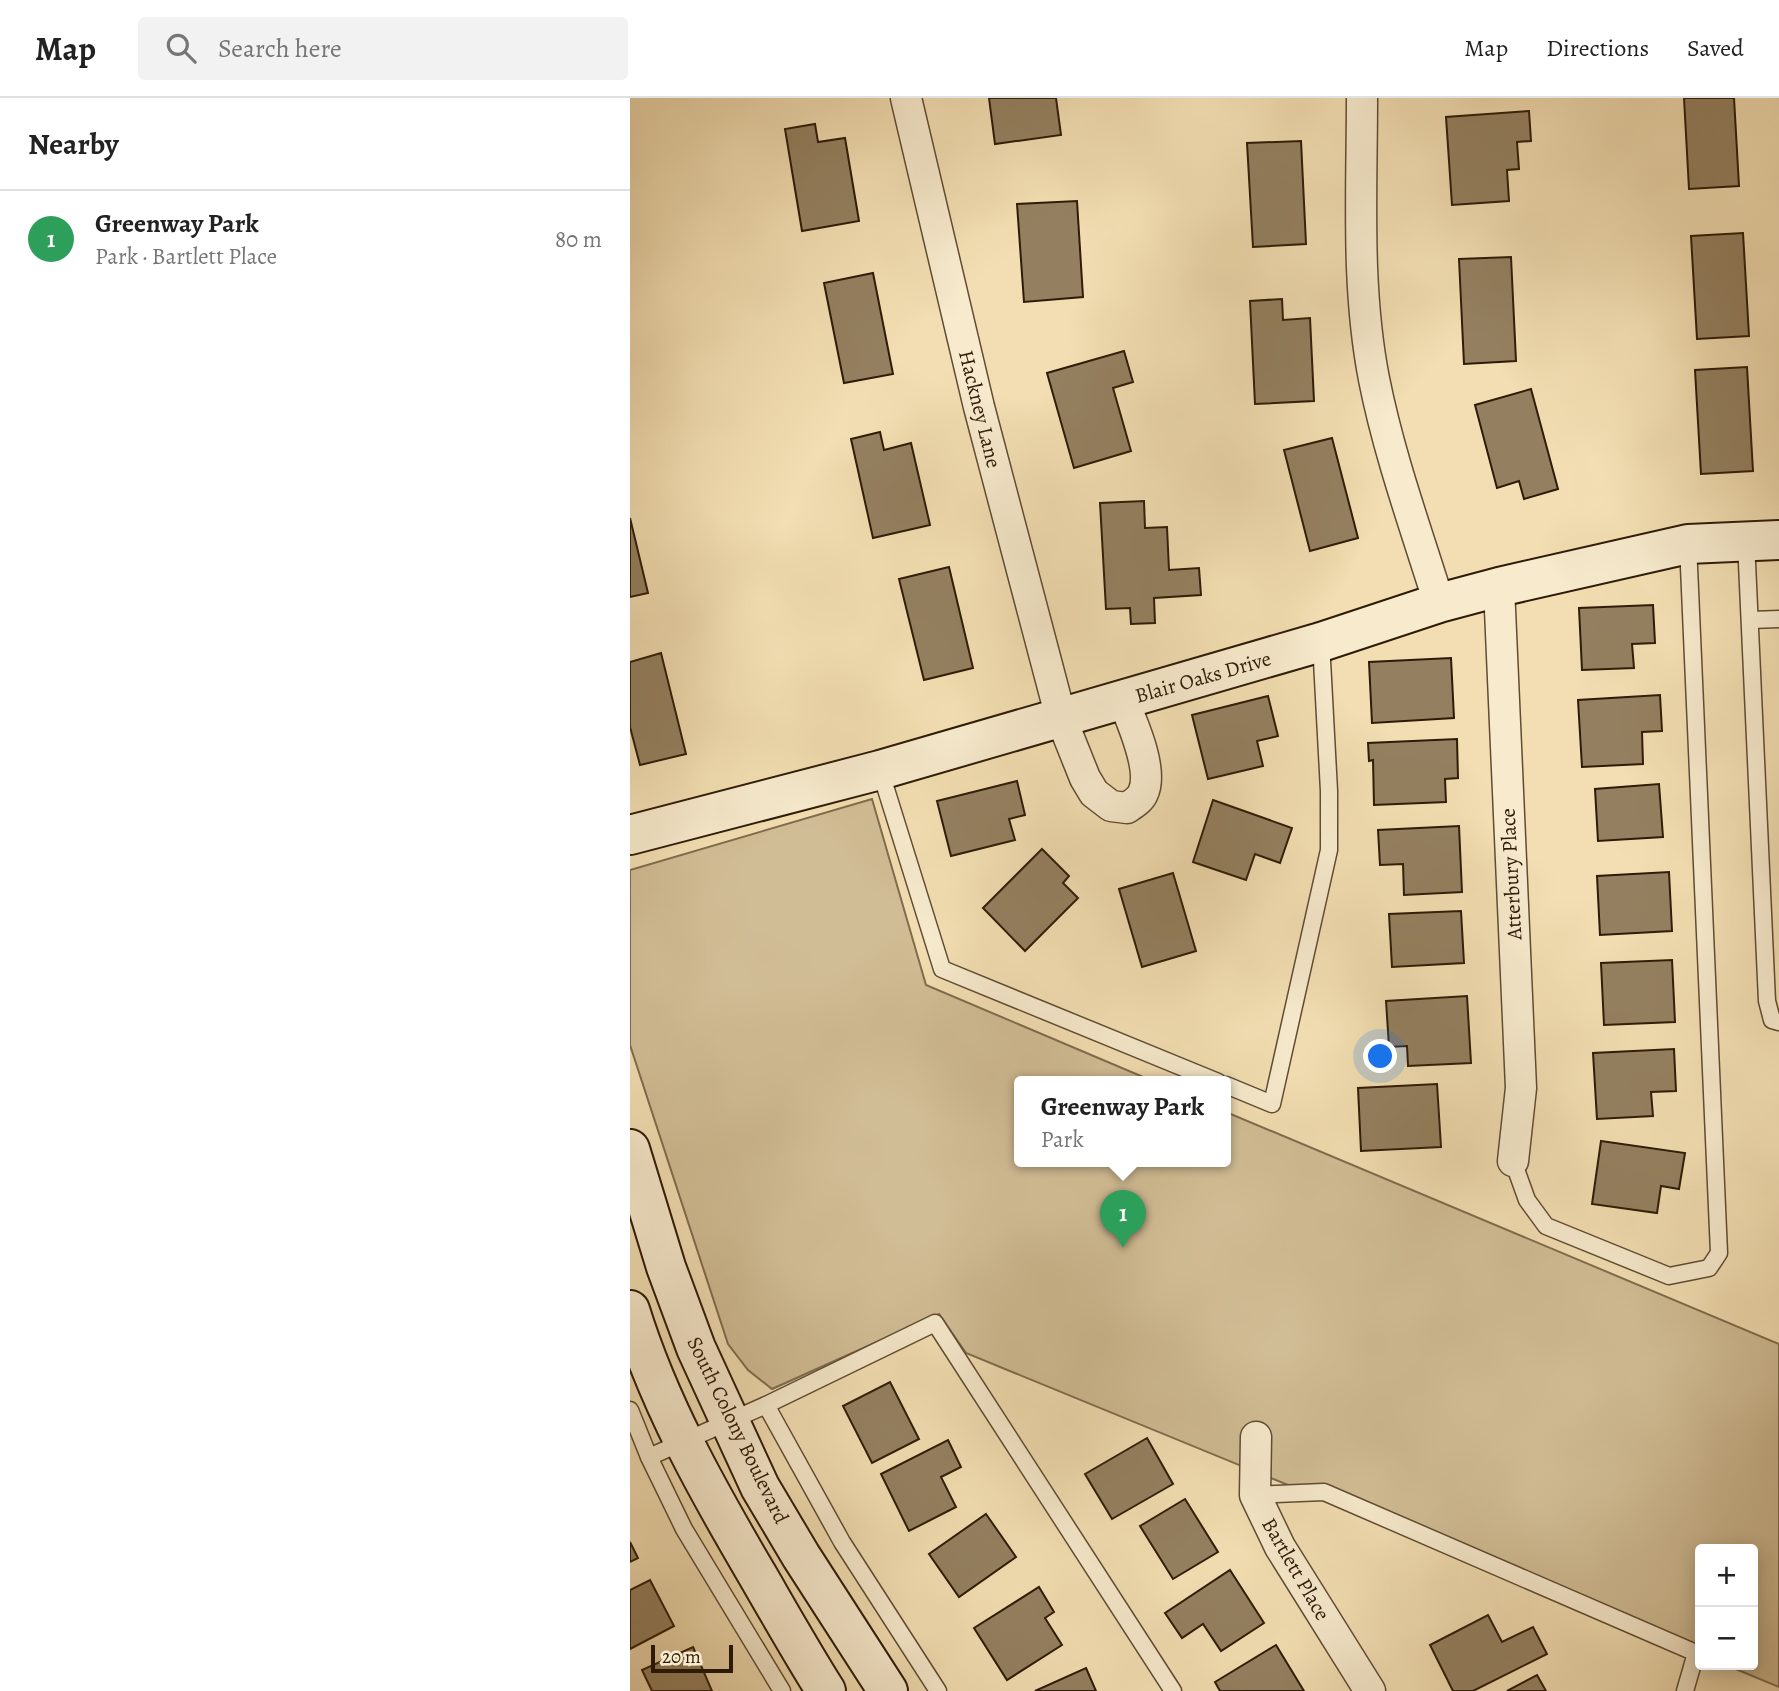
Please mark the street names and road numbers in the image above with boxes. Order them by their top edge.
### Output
street label: Hackney Lane [952,347,1008,471]
street label: Blair Oaks Drive [1132,644,1274,710]
street label: Atterbury Place [1494,807,1528,942]
street label: South Colony Boulevard [681,1332,796,1529]
street label: Bartlett Place [1255,1512,1337,1626]

